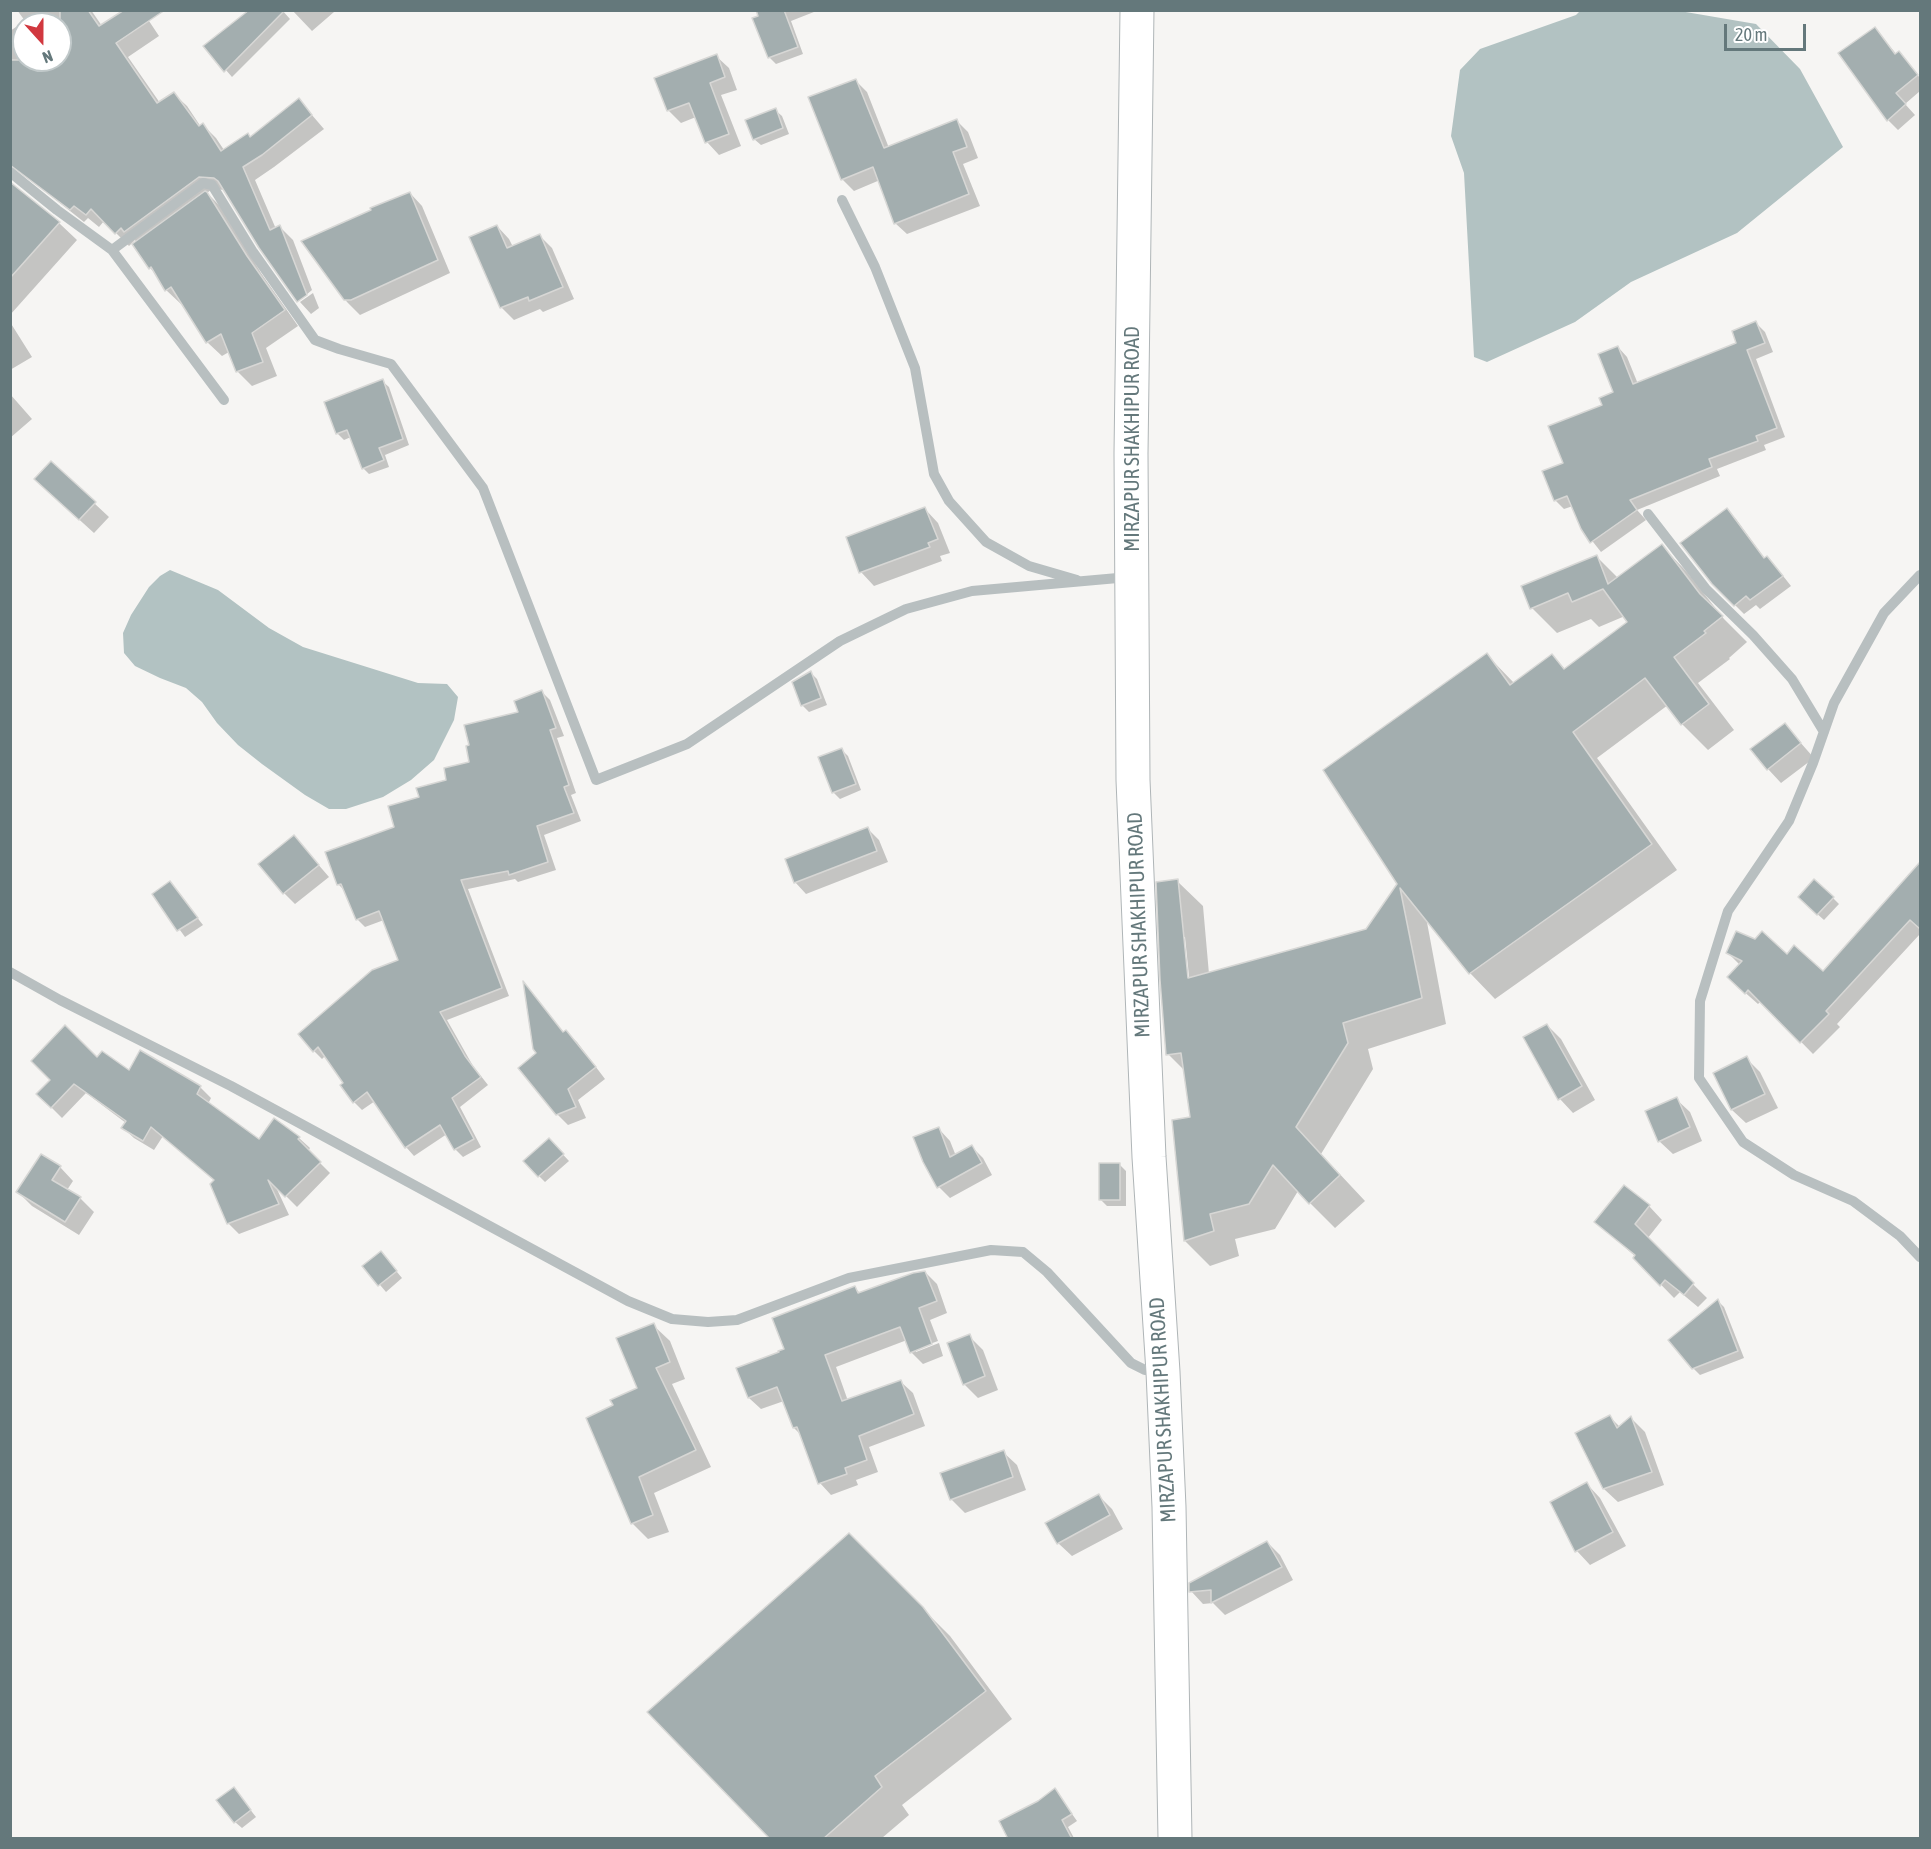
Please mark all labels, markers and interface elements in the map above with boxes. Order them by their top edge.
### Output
north arrow [12,12,72,72]
scale bar [1727,12,1810,50]
text: 20 m [1735,24,1767,45]
text: N [40,47,55,67]
street label: MIRZAPUR SHAKHIPUR ROAD [1119,326,1145,552]
street label: MIRZAPUR SHAKHIPUR ROAD [1122,812,1156,1038]
street label: MIRZAPUR SHAKHIPUR ROAD [1145,1297,1181,1523]

